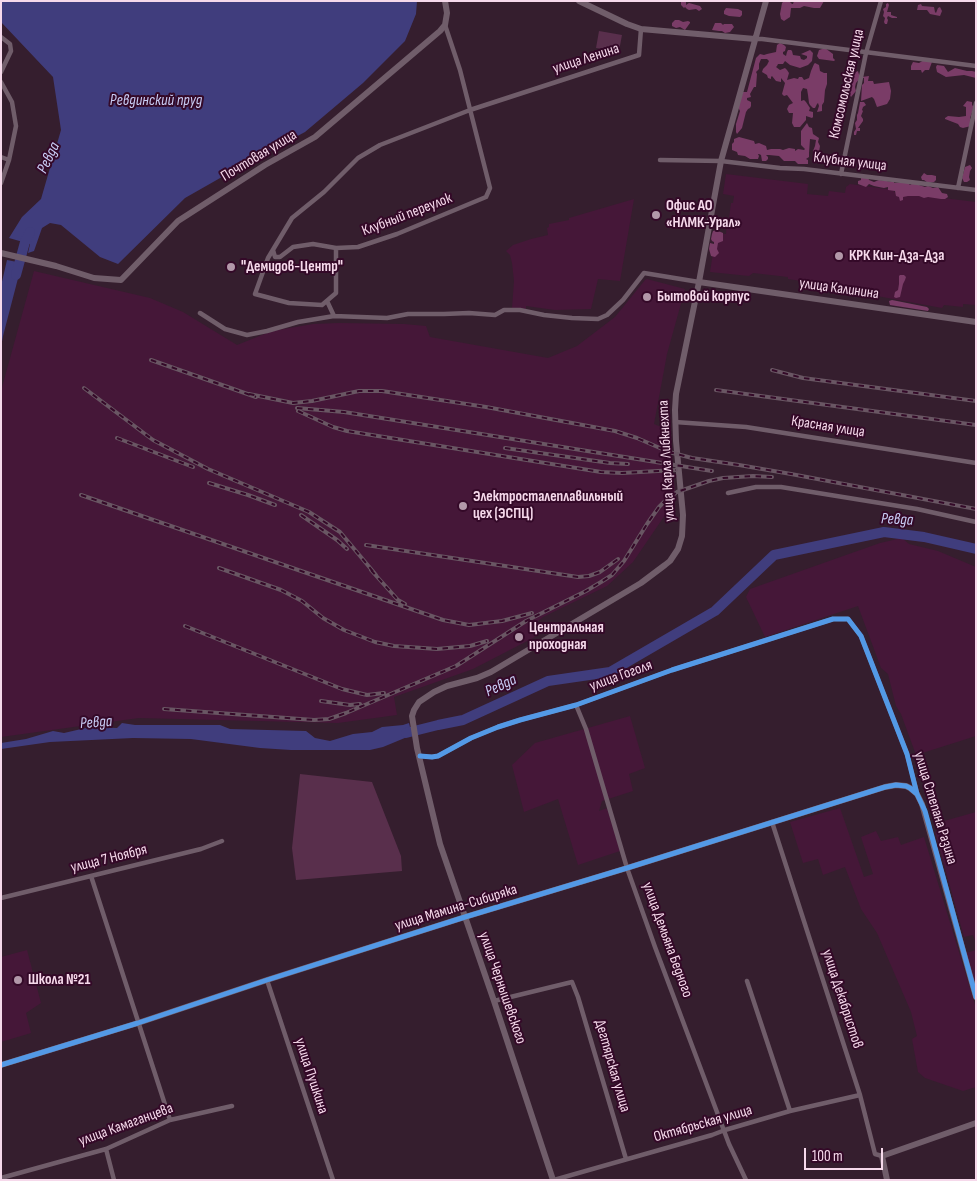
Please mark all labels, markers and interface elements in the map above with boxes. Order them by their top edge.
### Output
street label: Комсомольская улица [826,28,868,140]
street label: улица Ленина [551,40,621,78]
water label: Ревдинский пруд [110,91,202,111]
street label: Почтовая улица [218,126,300,186]
water label: Ревда [33,139,65,177]
street label: Клубная улица [812,149,888,175]
street label: Клубный переулок [359,190,455,240]
place label: Офис АО «НЛМК-Урал» [666,197,741,232]
marker: Офис АО «НЛМК-Урал» [650,209,662,221]
place label: КРК Кин-Дза-Дза [849,247,944,265]
marker: КРК Кин-Дза-Дза [833,250,845,262]
place label: "Демидов-Центр" [241,258,343,276]
marker: "Демидов-Центр" [225,261,237,273]
street label: улица Калинина [798,275,880,303]
place label: Бытовой корпус [657,288,750,306]
marker: Бытовой корпус [641,291,653,303]
street label: улица Карла Либкнехта [655,400,679,522]
street label: Красная улица [790,412,866,442]
place label: Электросталеплавильный цех (ЭСПЦ) [473,488,623,523]
marker: Электросталеплавильный цех (ЭСПЦ) [457,500,469,512]
water label: Ревда [880,510,914,530]
place label: Центральная проходная [529,619,604,654]
marker: Центральная проходная [513,631,525,643]
street label: улица Гоголя [587,656,655,696]
water label: Ревда [482,670,520,702]
water label: Ревда [79,712,113,734]
street label: улица Степана Разина [909,750,961,866]
street label: улица 7 Ноября [69,841,149,877]
street label: улица Демьяна Бедного [638,880,696,1000]
street label: улица Мамина-Сибиряка [393,881,519,935]
street label: улица Чернышевского [474,930,530,1046]
street label: улица Декабристов [818,947,866,1051]
place label: Школа №21 [28,971,90,989]
marker: Школа №21 [12,974,24,986]
street label: Дегтярская улица [590,1018,634,1114]
street label: улица Пушкина [290,1036,332,1116]
street label: улица Камаганцева [76,1100,176,1150]
street label: Октябрьская улица [652,1101,754,1147]
scale bar [807,1138,886,1170]
text: 100 m [812,1147,843,1166]

